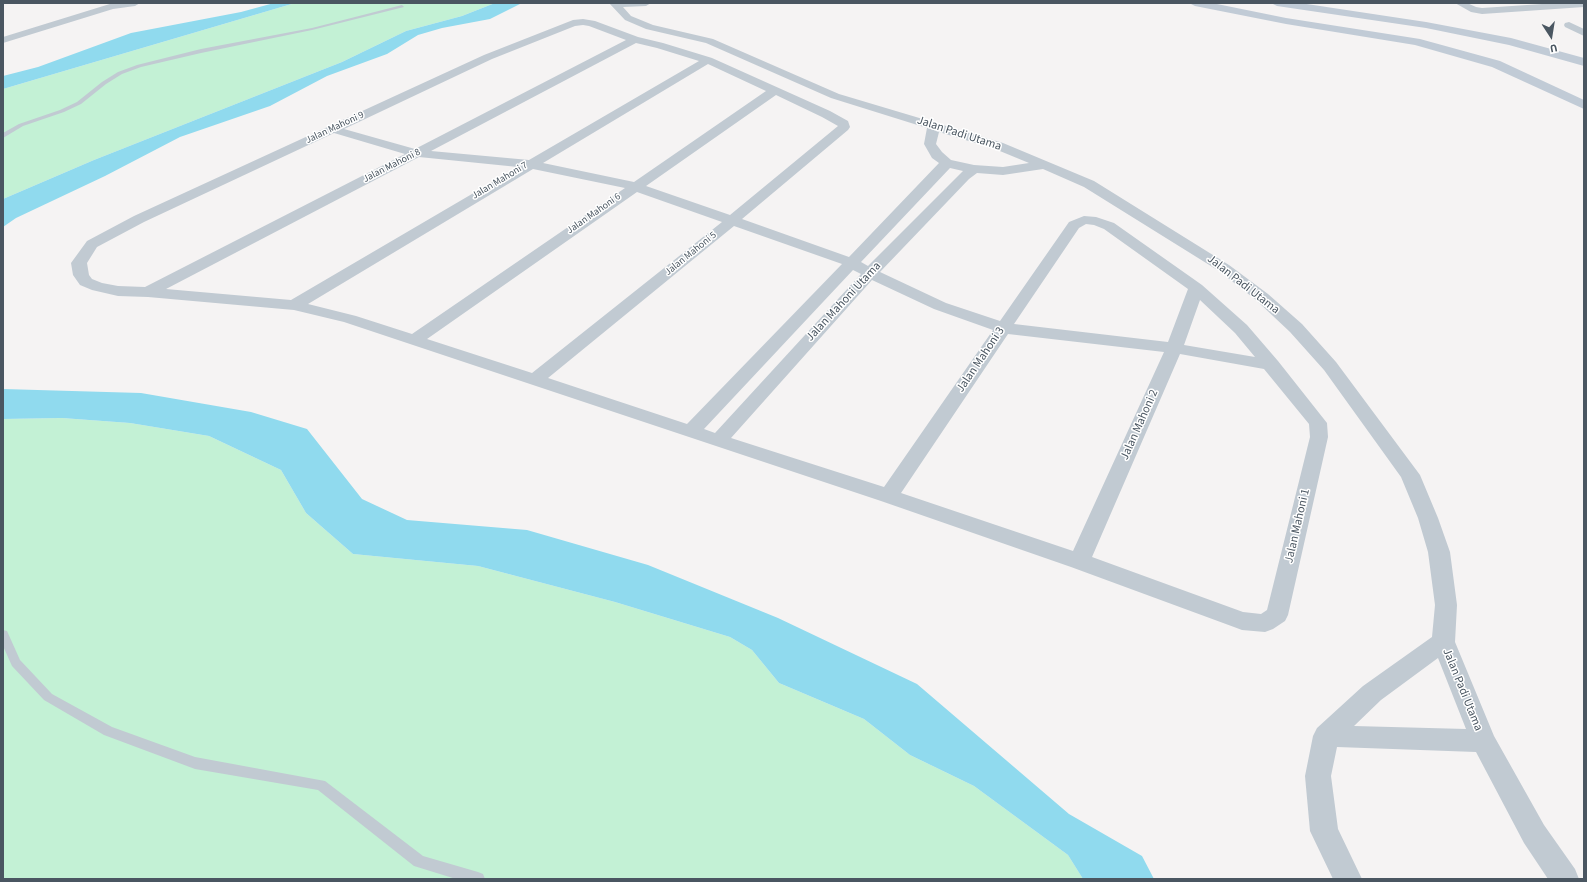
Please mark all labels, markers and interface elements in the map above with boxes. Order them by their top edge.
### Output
north arrow [1531,16,1571,56]
text: U [1548,40,1559,56]
street label: Jalan Mahoni 9 [304,109,366,147]
street label: Jalan Padi Utama [915,114,1003,154]
street label: Jalan Mahoni 8 [361,146,423,186]
street label: Jalan Mahoni 7 [470,160,530,202]
street label: Jalan Mahoni 6 [565,191,623,237]
street label: Jalan Mahoni 5 [663,230,719,278]
street label: Jalan Padi Utama [1204,252,1282,318]
street label: Jalan Mahoni Utama [804,259,884,345]
street label: Jalan Mahoni 3 [954,325,1008,395]
street label: Jalan Mahoni 2 [1118,388,1162,462]
street label: Jalan Mahoni 1 [1282,488,1314,564]
street label: Jalan Padi Utama [1439,647,1485,733]

